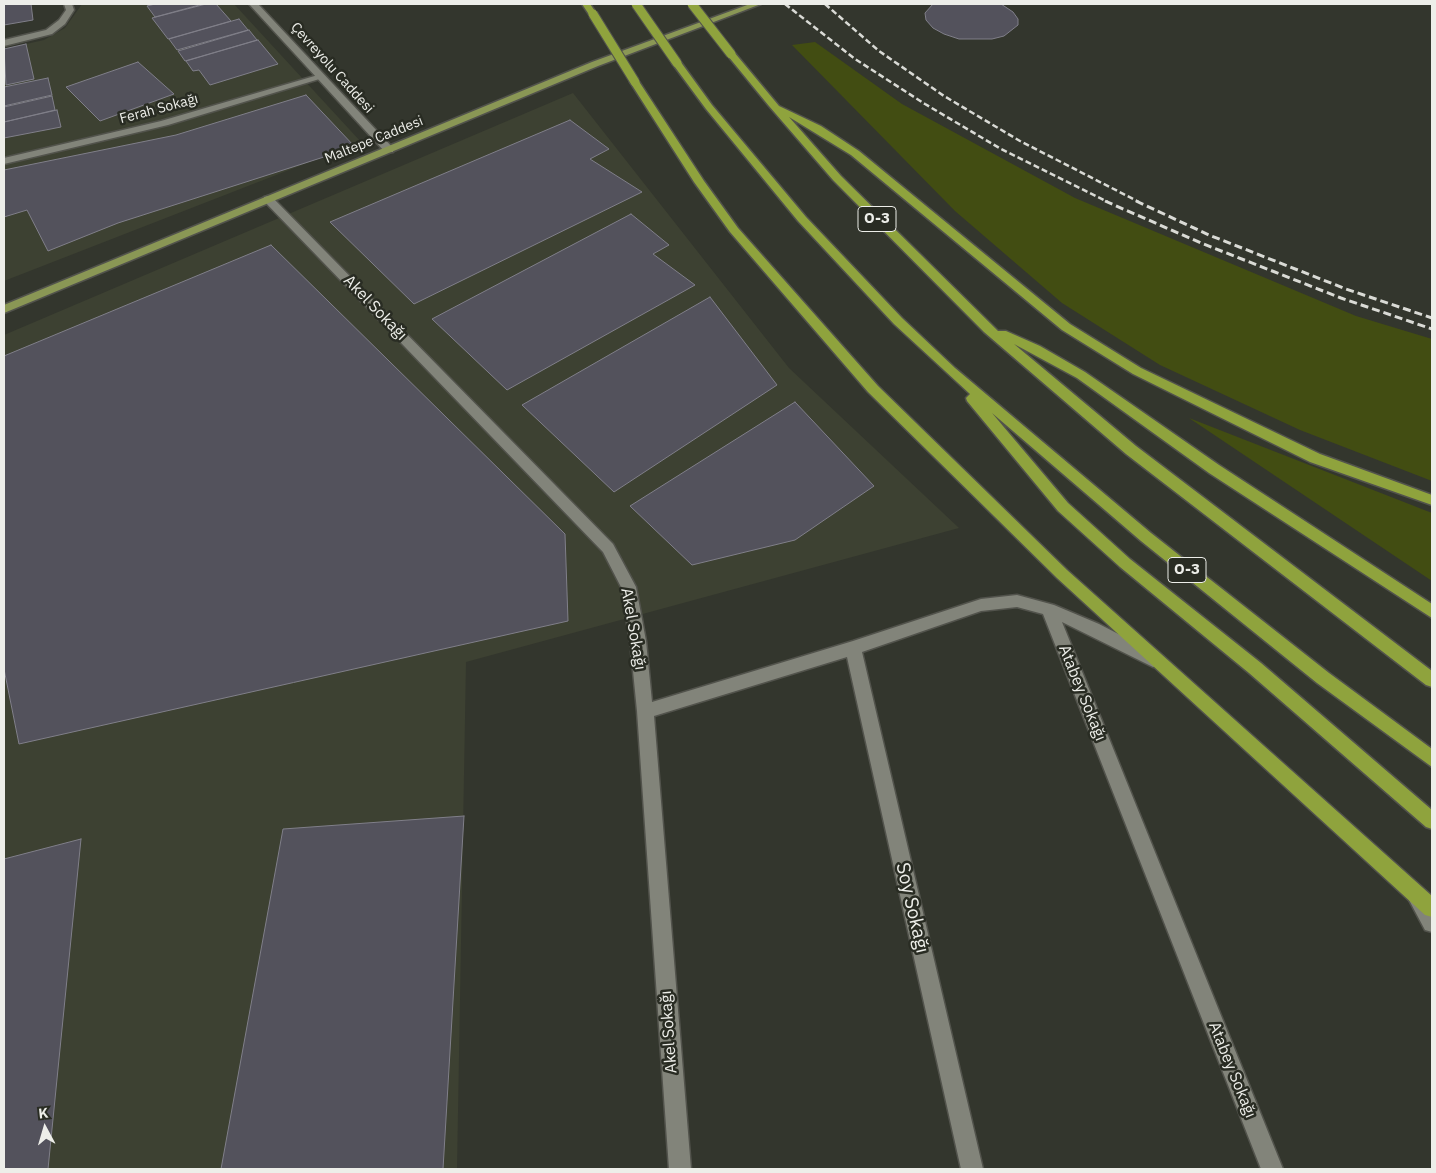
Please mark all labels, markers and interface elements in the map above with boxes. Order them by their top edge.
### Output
street label: Çevreyolu Caddesi [287,19,377,117]
street label: Ferah Sokağı [118,90,200,128]
street label: Maltepe Caddesi [322,113,426,167]
road number: O-3 [858,206,896,232]
street label: Akel Sokağı [339,271,411,345]
road number: O-3 [1168,558,1206,582]
street label: Akel Sokağı [616,586,650,672]
street label: Atabey Sokağı [1054,642,1110,744]
street label: Soy Sokağı [891,861,933,955]
street label: Akel Sokağı [657,990,681,1074]
street label: Atabey Sokağı [1204,1019,1260,1121]
north arrow [20,1103,70,1153]
text: K [38,1104,49,1123]

